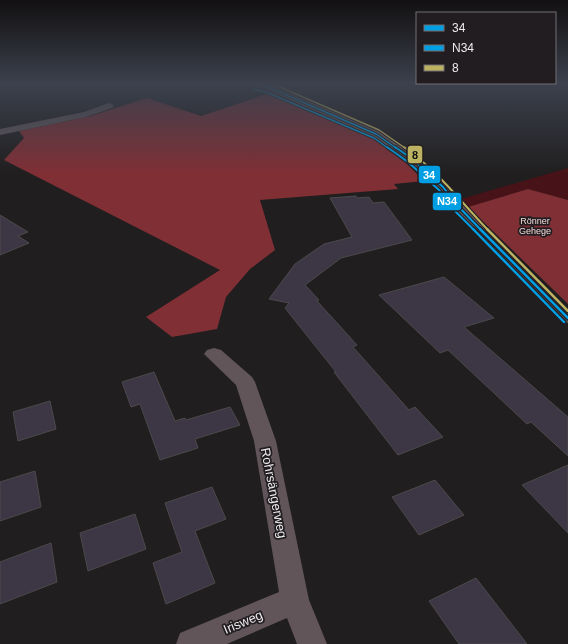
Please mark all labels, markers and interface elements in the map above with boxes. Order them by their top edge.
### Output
legend [416,12,556,84]
text: 34 [452,21,466,35]
text: N34 [452,41,474,55]
text: 8 [452,61,459,75]
line badge: 8 [407,145,423,164]
text: 8 [412,149,418,161]
line badge: 34 [418,165,441,184]
text: 34 [423,169,436,181]
line badge: N34 [432,192,462,211]
text: N34 [437,195,458,207]
park label: Rönner Gehege [519,216,551,236]
street label: Rohrsängerweg [258,447,290,539]
street label: Irisweg [221,607,265,637]

